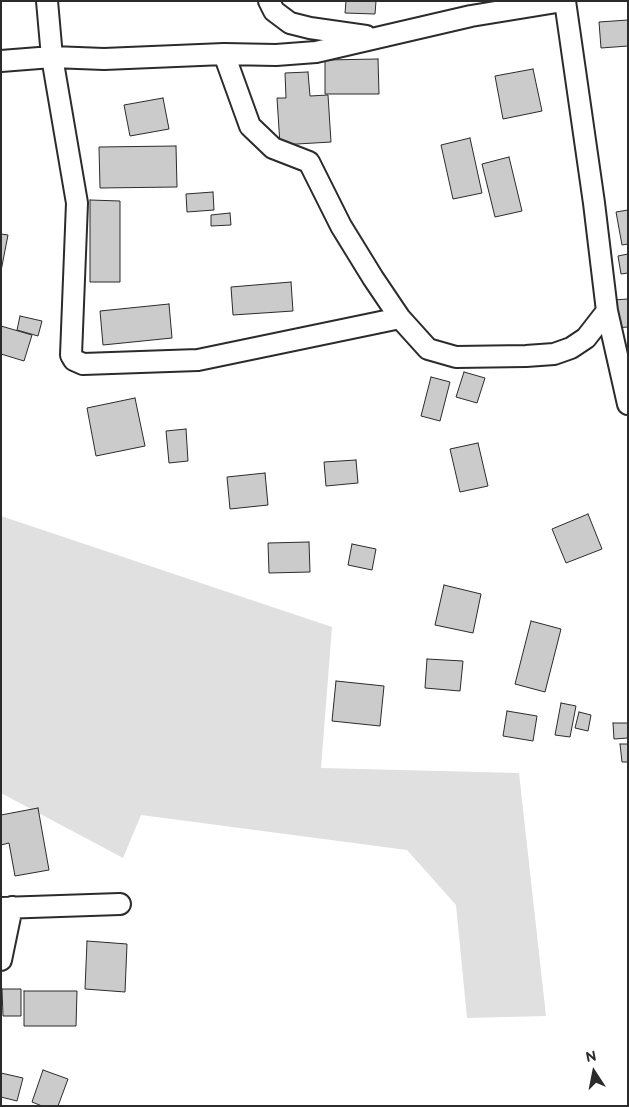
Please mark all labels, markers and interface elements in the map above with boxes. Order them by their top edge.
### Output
north arrow [569,1047,619,1097]
text: N [584,1047,598,1066]

